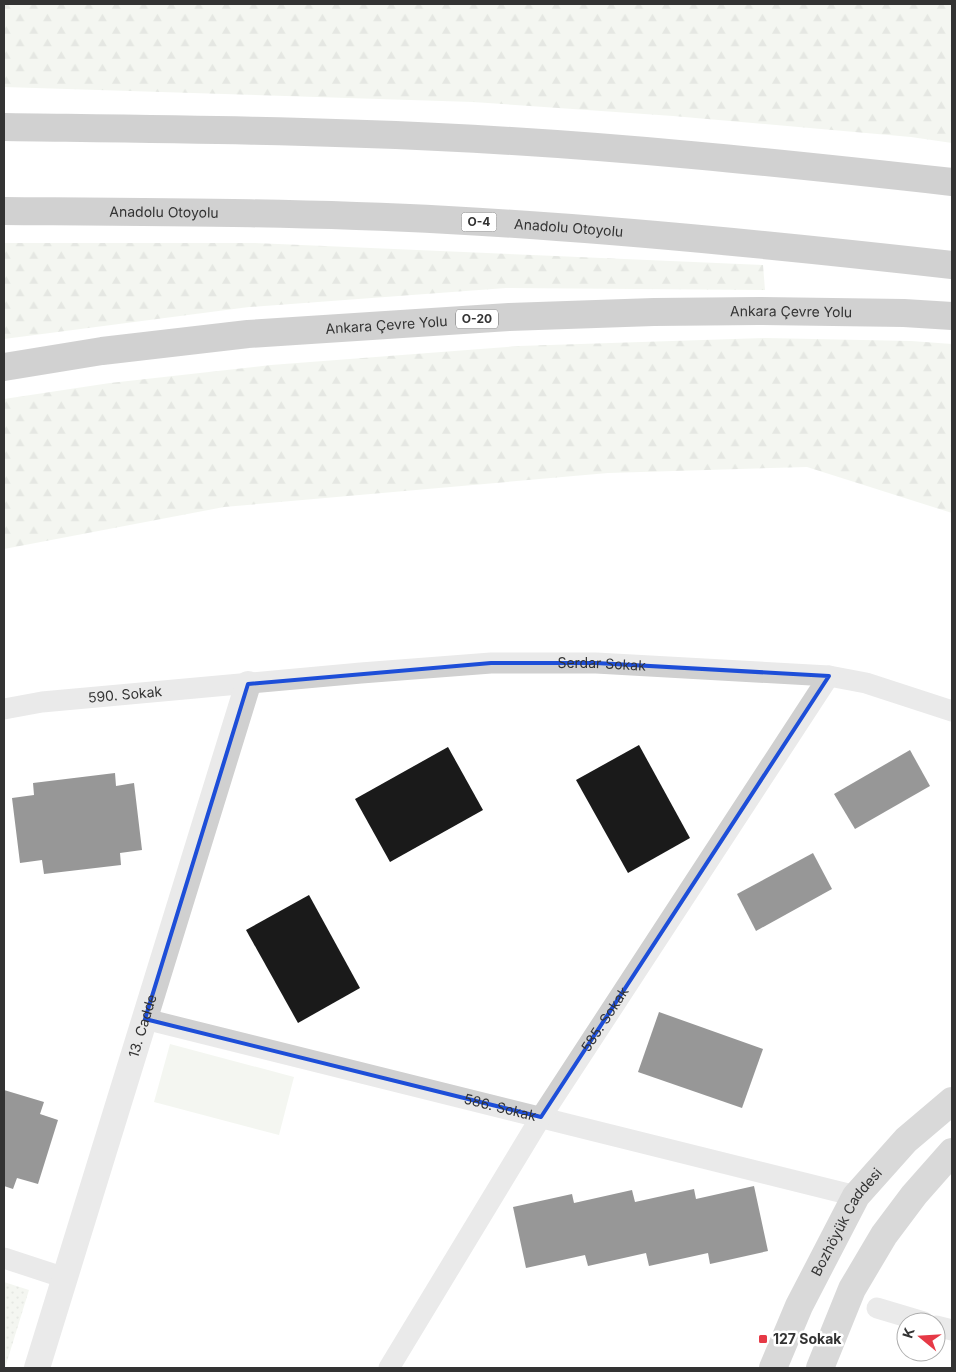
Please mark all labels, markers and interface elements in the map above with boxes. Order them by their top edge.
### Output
street label: Anadolu Otoyolu [109,203,219,221]
road number: O-4 [462,212,496,232]
street label: Anadolu Otoyolu [514,215,624,240]
street label: Ankara Çevre Yolu [730,302,852,320]
road number: O-20 [456,310,498,328]
street label: Ankara Çevre Yolu [325,312,448,337]
street label: Serdar Sokak [557,654,647,674]
street label: 590. Sokak [87,682,163,706]
street label: 585. Sokak [577,983,632,1055]
street label: 13. Cadde [124,992,160,1060]
street label: 586. Sokak [462,1090,539,1124]
street label: Bozhöyük Caddesi [807,1164,885,1279]
north arrow [896,1312,946,1362]
text: K [899,1325,918,1340]
place label: 127 Sokak [773,1330,842,1347]
marker: 127 Sokak [757,1333,769,1345]

